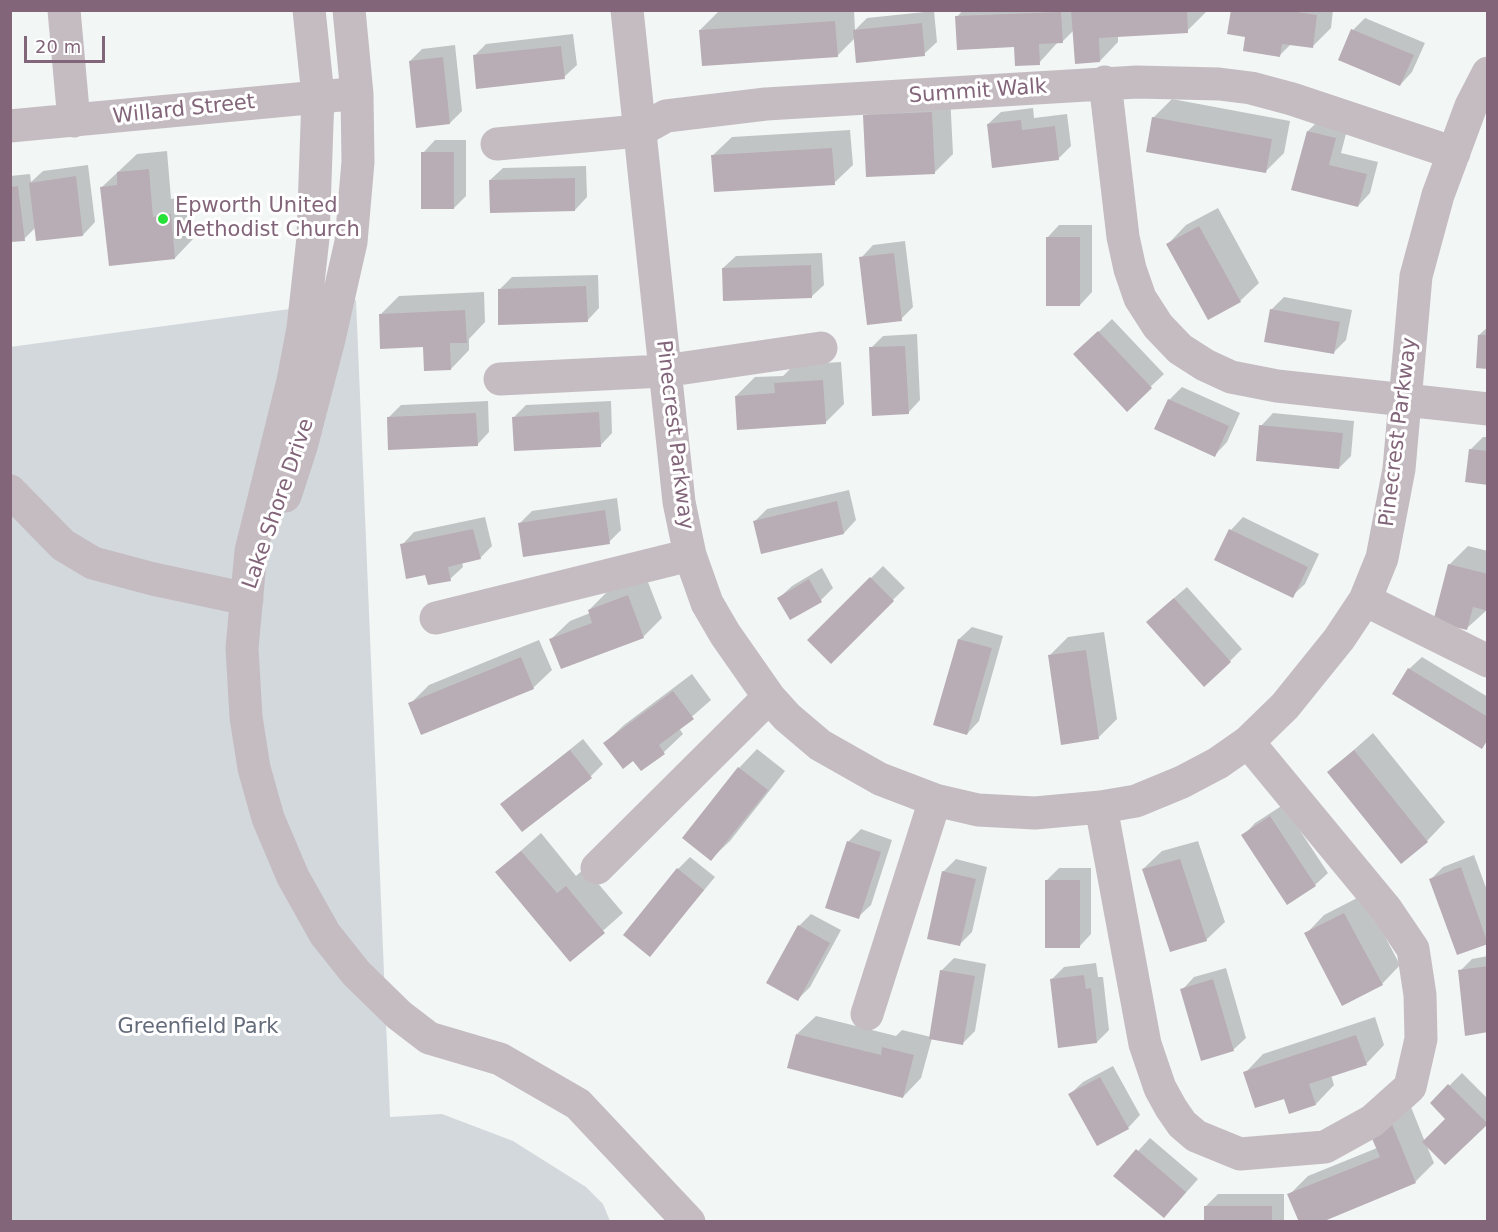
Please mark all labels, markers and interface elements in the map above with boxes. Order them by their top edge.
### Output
scale bar [27,24,108,62]
text: 20 m [35,36,81,57]
street label: Summit Walk [908,75,1048,109]
street label: Willard Street [112,90,256,130]
place label: Epworth United Methodist Church [175,194,360,244]
marker: Epworth United Methodist Church [156,212,170,226]
street label: Pinecrest Parkway [1375,336,1423,528]
street label: Pinecrest Parkway [650,339,698,531]
street label: Lake Shore Drive [238,415,320,593]
park label: Greenfield Park [118,1015,278,1041]

